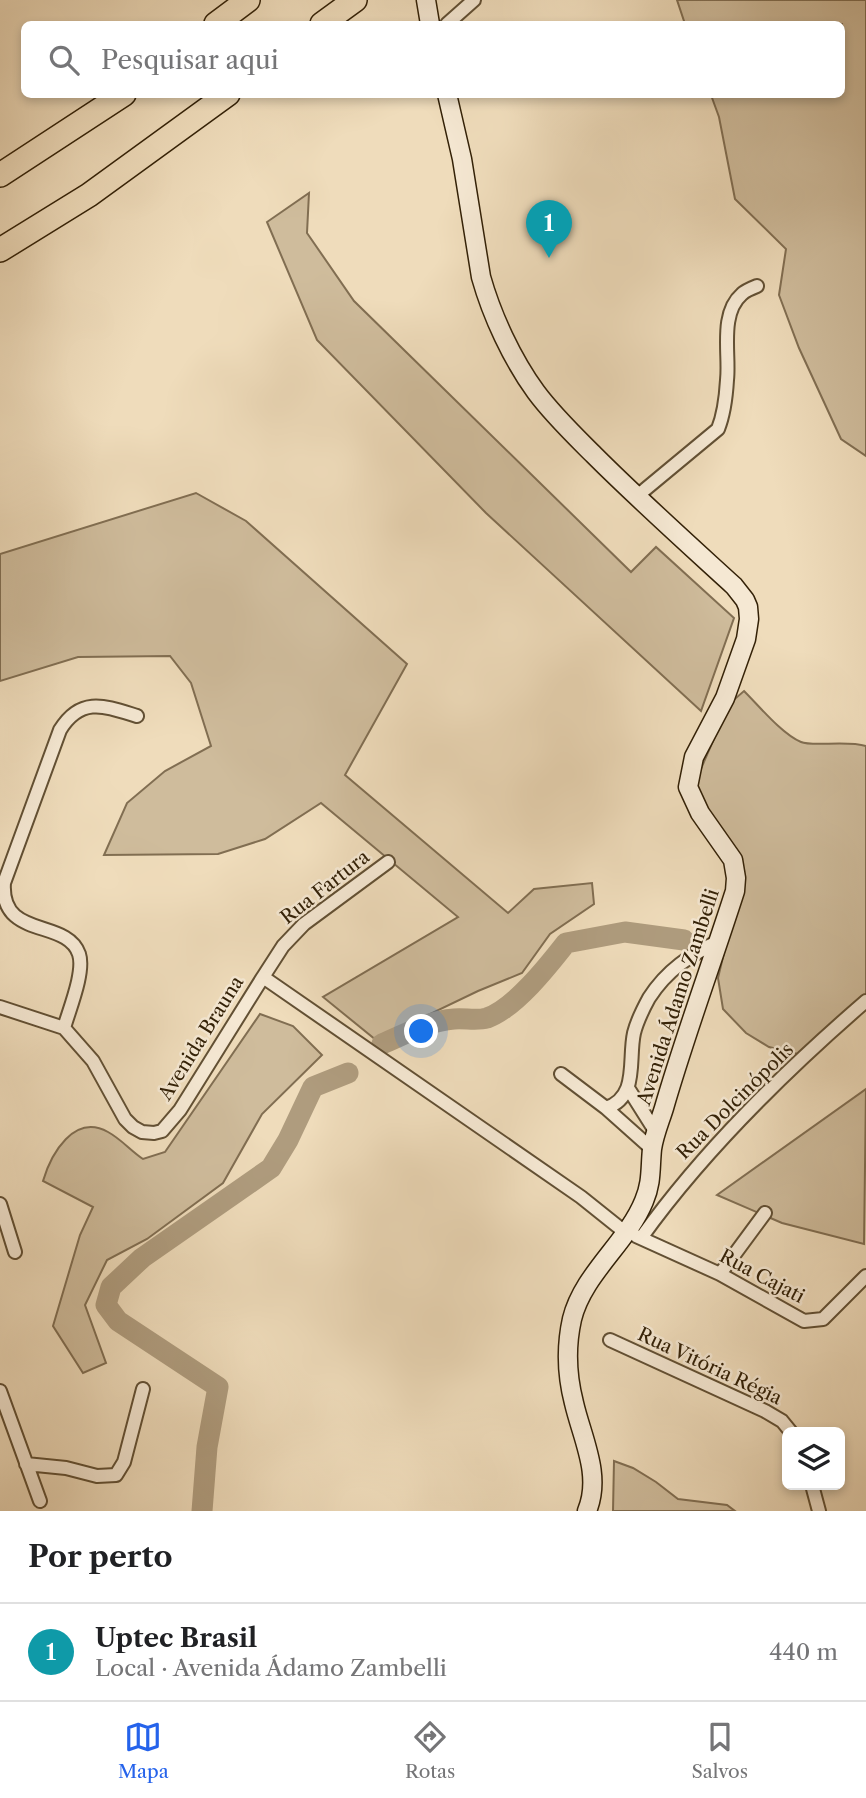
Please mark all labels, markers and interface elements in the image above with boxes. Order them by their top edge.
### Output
search box [21,21,845,98]
icon: search [45,41,83,79]
text: Pesquisar aqui [101,44,279,76]
pin: 1 [526,200,572,258]
street label: Rua Fartura [276,845,374,929]
street label: Avenida Ádamo Zambelli [632,886,724,1109]
street label: Avenida Brauna [153,972,248,1105]
your location [404,1014,438,1048]
street label: Rua Dolcinópolis [672,1038,798,1164]
street label: Rua Cajati [716,1244,809,1308]
street label: Rua Vitória Régia [634,1323,786,1409]
map controls [782,1427,845,1490]
button: layers [782,1427,845,1490]
text: Por perto [28,1538,173,1575]
text: Uptec Brasil [95,1622,257,1654]
text: 1 [46,1638,56,1666]
text: 440 m [769,1638,838,1666]
text: Local · Avenida Ádamo Zambelli [95,1654,447,1682]
tab: Mapa [118,1718,169,1783]
tab: Rotas [405,1718,455,1783]
tab: Salvos [691,1718,748,1783]

